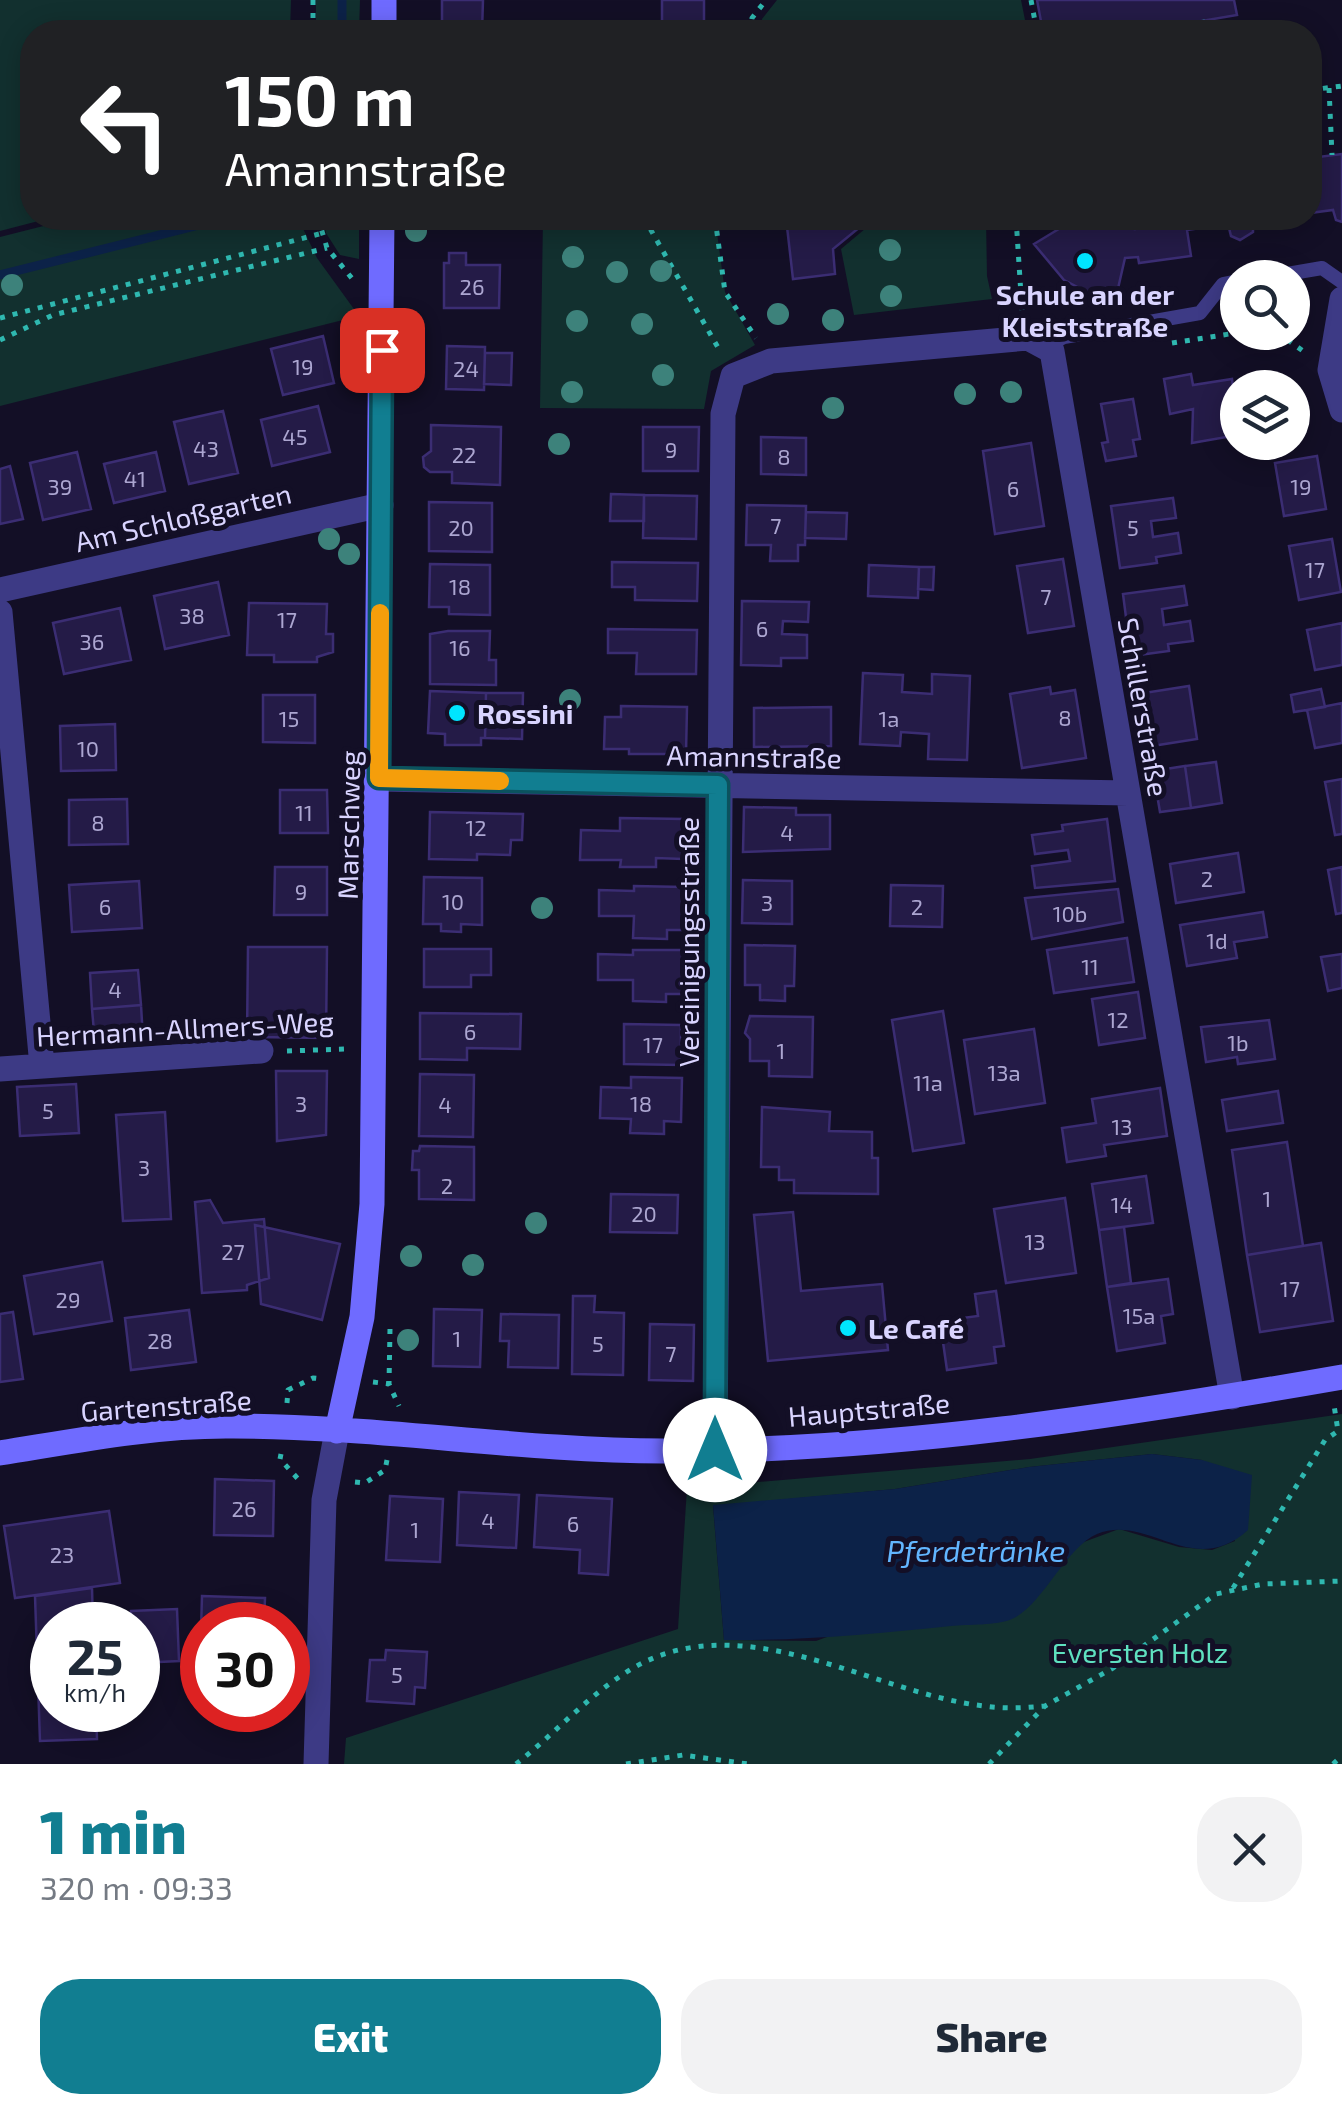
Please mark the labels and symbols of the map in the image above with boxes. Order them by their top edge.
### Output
marker: Schule an der Kleiststraße [1074,250,1096,272]
house number: 26 [460,273,484,299]
place label: Schule an der Kleiststraße [996,277,1174,343]
pin [340,308,425,393]
house number: 19 [292,353,314,379]
house number: 24 [453,355,479,381]
house number: 45 [282,423,308,449]
house number: 43 [193,435,219,461]
house number: 9 [665,436,677,462]
house number: 22 [452,441,476,467]
house number: 8 [777,443,791,469]
house number: 41 [124,465,146,491]
house number: 39 [48,473,72,499]
house number: 19 [1290,473,1312,499]
house number: 6 [1007,475,1019,501]
street label: Am Schloßgarten [72,476,294,558]
house number: 7 [770,512,782,538]
house number: 20 [448,514,474,540]
house number: 5 [1127,514,1139,540]
house number: 17 [1305,556,1325,582]
house number: 18 [449,573,471,599]
house number: 7 [1040,583,1052,609]
house number: 38 [179,602,205,628]
house number: 17 [277,606,297,632]
house number: 6 [756,615,768,641]
street label: Schillerstraße [1112,615,1176,799]
house number: 36 [80,628,104,654]
house number: 16 [449,634,471,660]
place label: Rossini [477,696,574,730]
marker: Rossini [446,702,468,724]
house number: 8 [1058,704,1072,730]
house number: 15 [279,705,299,731]
house number: 1a [879,705,899,731]
house number: 10 [77,735,99,761]
street label: Amannstraße [666,737,842,775]
street label: Marschweg [330,750,366,900]
house number: 11 [295,799,313,825]
house number: 8 [91,809,105,835]
house number: 12 [465,814,487,840]
street label: Vereinigungsstraße [671,817,705,1067]
house number: 4 [780,819,794,845]
house number: 2 [1201,865,1213,891]
house number: 9 [295,878,307,904]
house number: 10 [442,888,464,914]
house number: 3 [761,889,773,915]
house number: 6 [99,893,111,919]
house number: 2 [911,893,923,919]
house number: 10b [1053,900,1087,926]
house number: 1d [1206,927,1228,953]
house number: 11 [1081,953,1099,979]
house number: 4 [108,976,122,1002]
street label: Hermann-Allmers-Weg [35,1003,335,1053]
house number: 12 [1107,1006,1129,1032]
house number: 6 [464,1018,476,1044]
house number: 1b [1227,1029,1249,1055]
house number: 17 [643,1031,663,1057]
house number: 1 [777,1037,785,1063]
house number: 13a [987,1059,1021,1085]
house number: 11a [913,1069,943,1095]
house number: 3 [295,1090,307,1116]
house number: 18 [630,1090,652,1116]
house number: 4 [438,1091,452,1117]
house number: 5 [42,1097,54,1123]
house number: 13 [1112,1113,1133,1139]
house number: 3 [138,1154,150,1180]
house number: 2 [441,1172,453,1198]
house number: 1 [1263,1185,1271,1211]
house number: 14 [1111,1191,1133,1217]
house number: 20 [631,1200,657,1226]
house number: 13 [1025,1228,1046,1254]
house number: 27 [221,1238,245,1264]
house number: 17 [1280,1275,1300,1301]
house number: 29 [56,1286,80,1312]
house number: 15a [1123,1302,1155,1328]
place label: Le Café [868,1311,964,1345]
marker: Le Café [837,1317,859,1339]
house number: 1 [453,1325,461,1351]
house number: 28 [147,1327,173,1353]
house number: 5 [592,1330,604,1356]
house number: 7 [665,1340,677,1366]
street label: Gartenstraße [79,1382,253,1428]
street label: Hauptstraße [787,1385,951,1433]
position arrow [663,1398,767,1502]
house number: 26 [232,1495,256,1521]
house number: 4 [481,1507,495,1533]
house number: 6 [567,1510,579,1536]
house number: 1 [411,1516,419,1542]
water label: Pferdetränke [887,1532,1065,1568]
house number: 23 [50,1541,74,1567]
speed limit sign: 30 [180,1602,310,1732]
park label: Eversten Holz [1052,1635,1228,1669]
house number: 5 [391,1661,403,1687]

